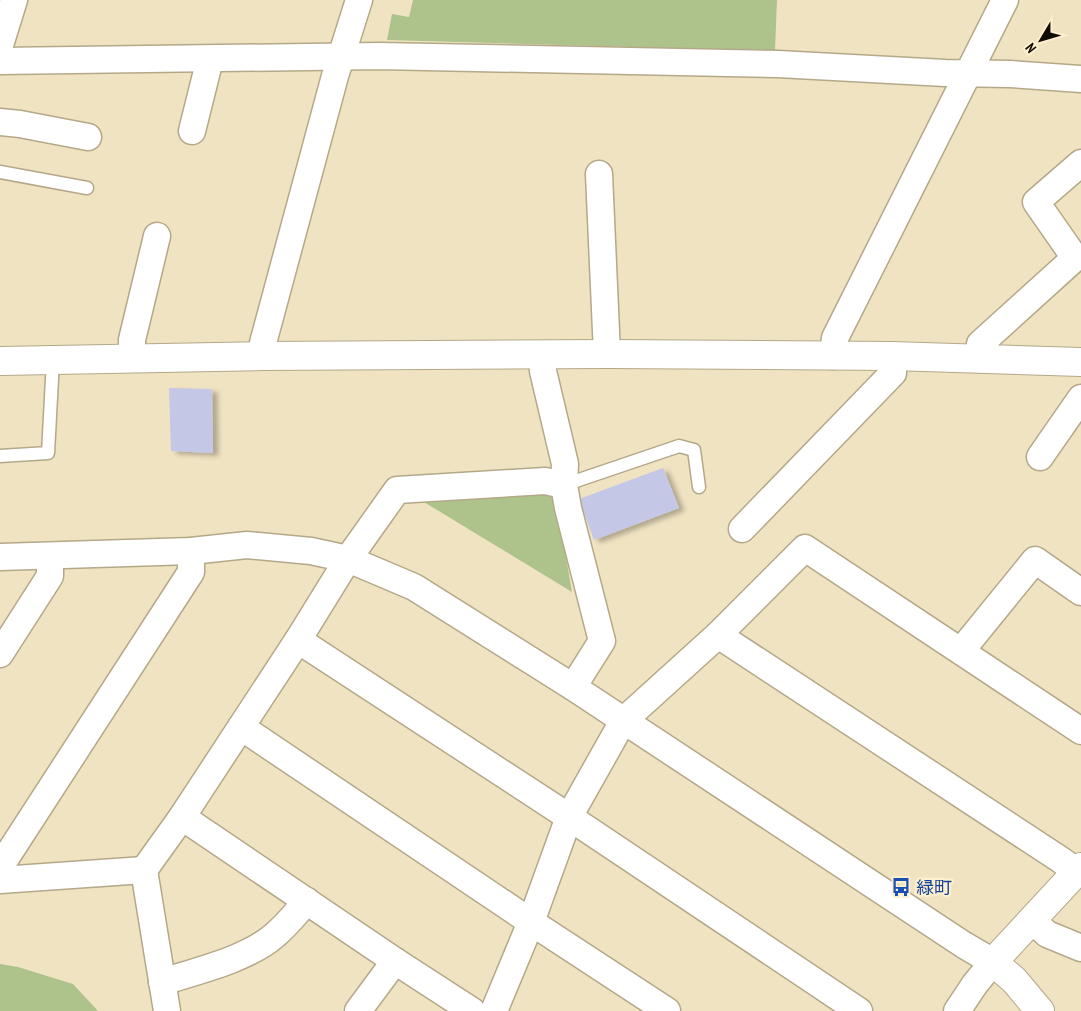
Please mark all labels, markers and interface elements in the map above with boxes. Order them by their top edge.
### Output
north arrow [1016,15,1066,65]
text: N [1021,39,1040,57]
bus stop icon: 緑町 [890,876,912,898]
place label: 緑町 [916,876,952,899]

